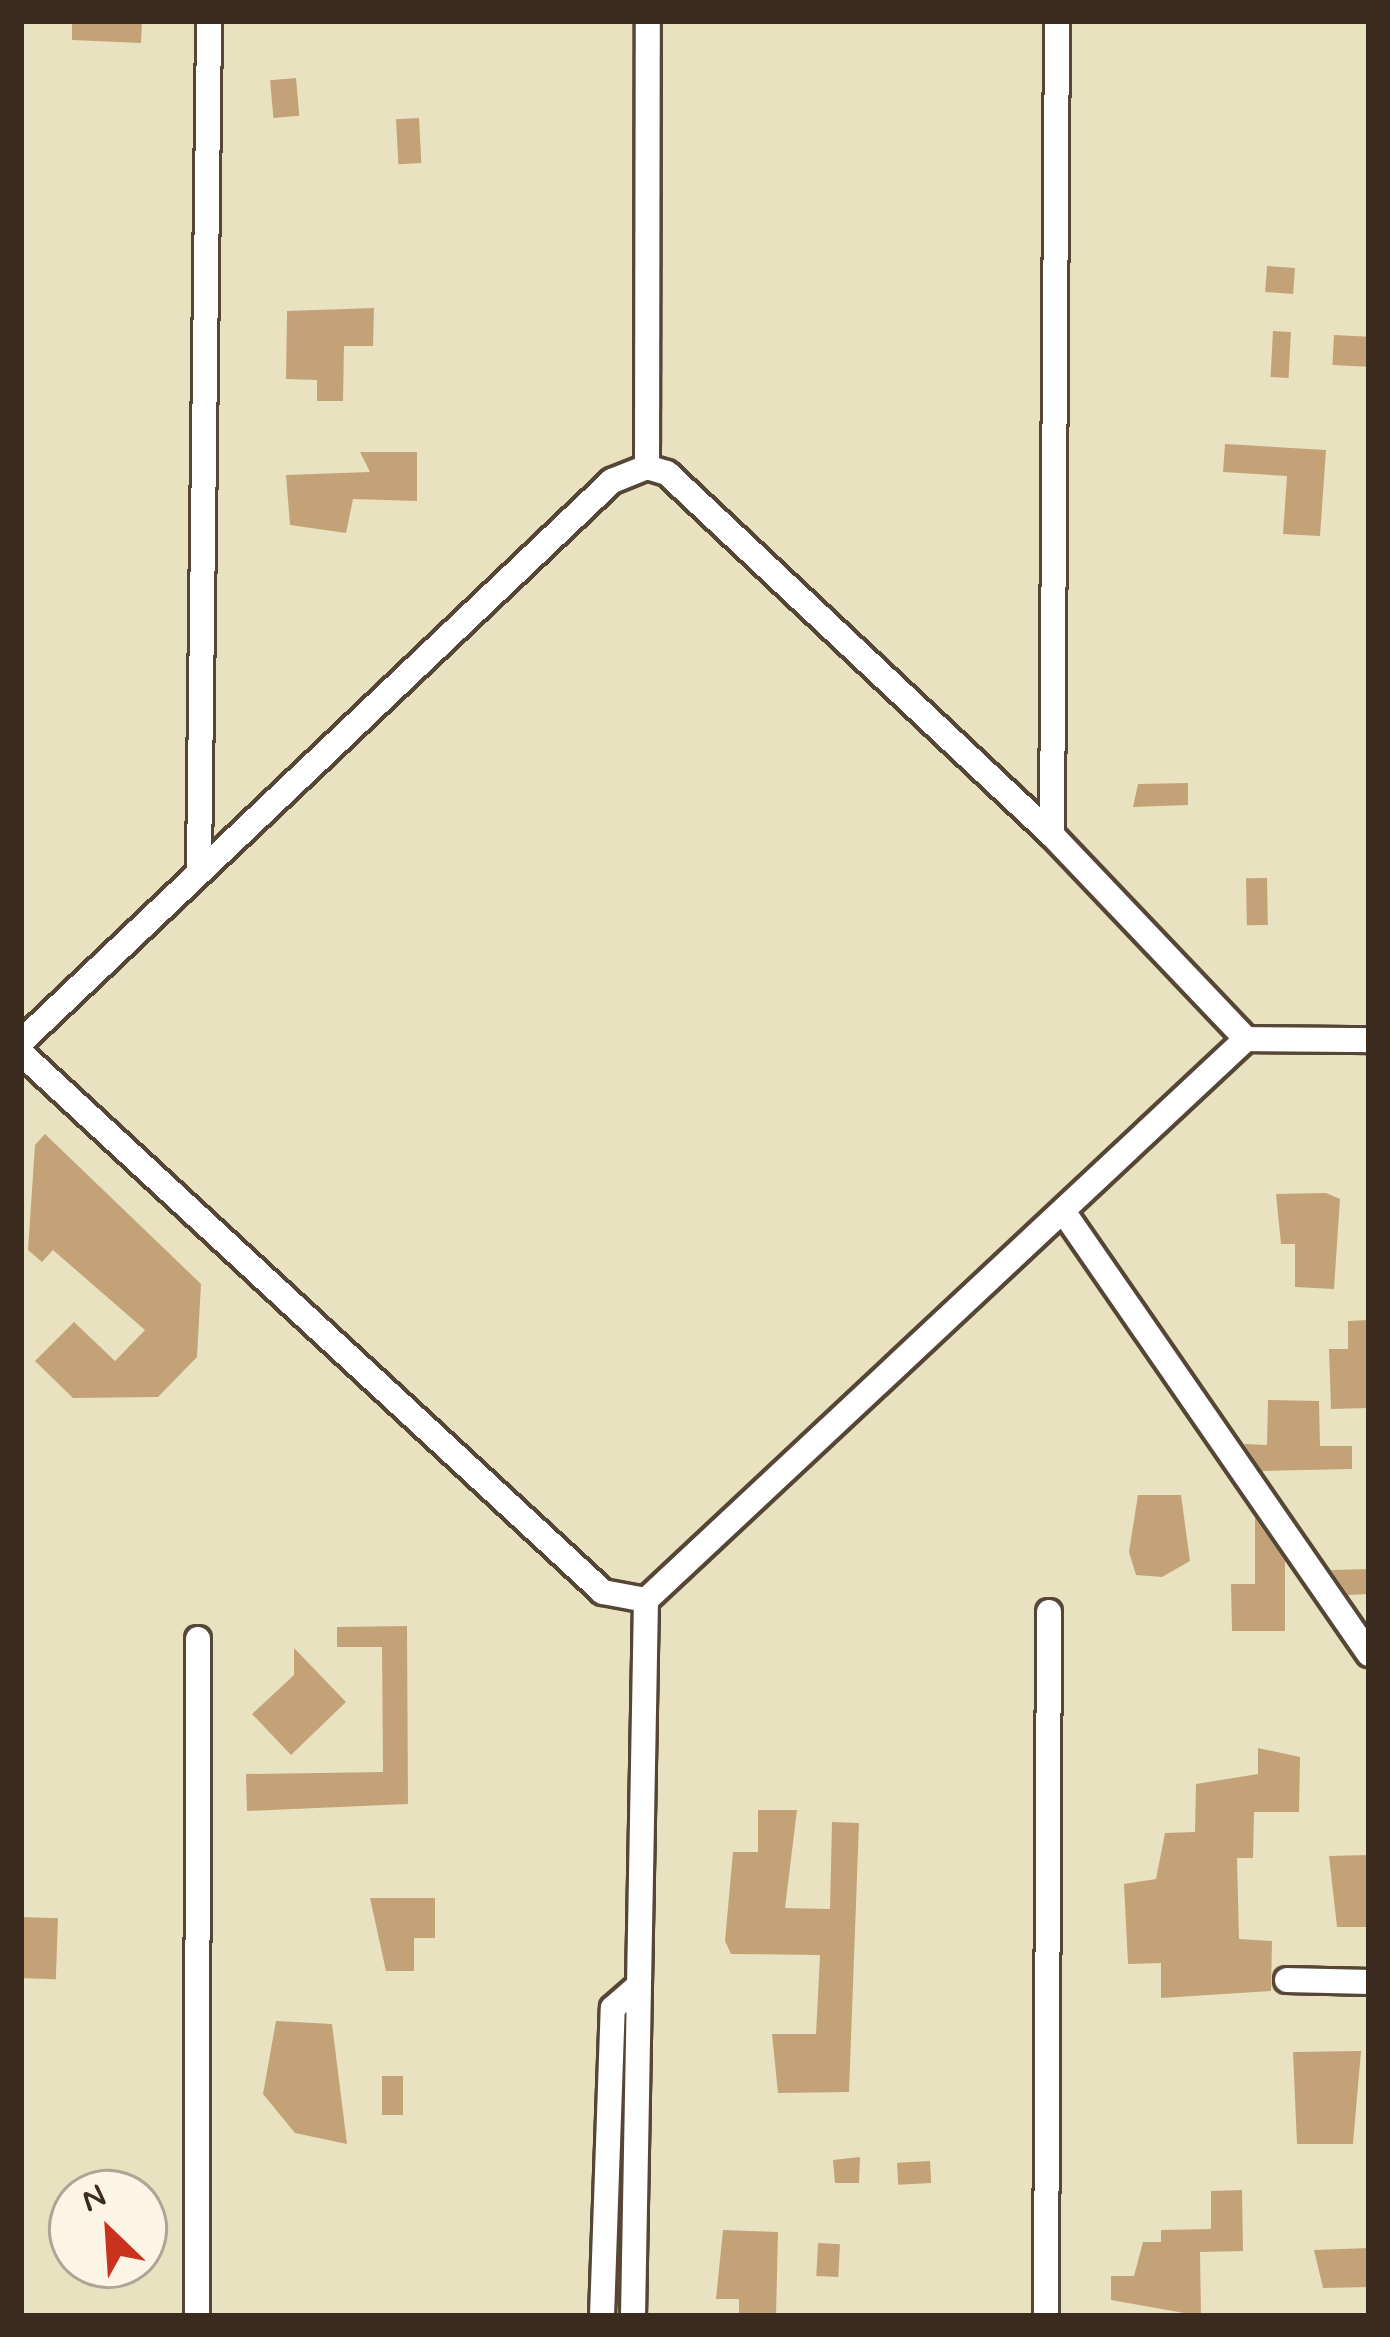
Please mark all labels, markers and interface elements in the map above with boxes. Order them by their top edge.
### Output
north arrow [48,2169,168,2289]
text: N [75,2175,113,2224]

